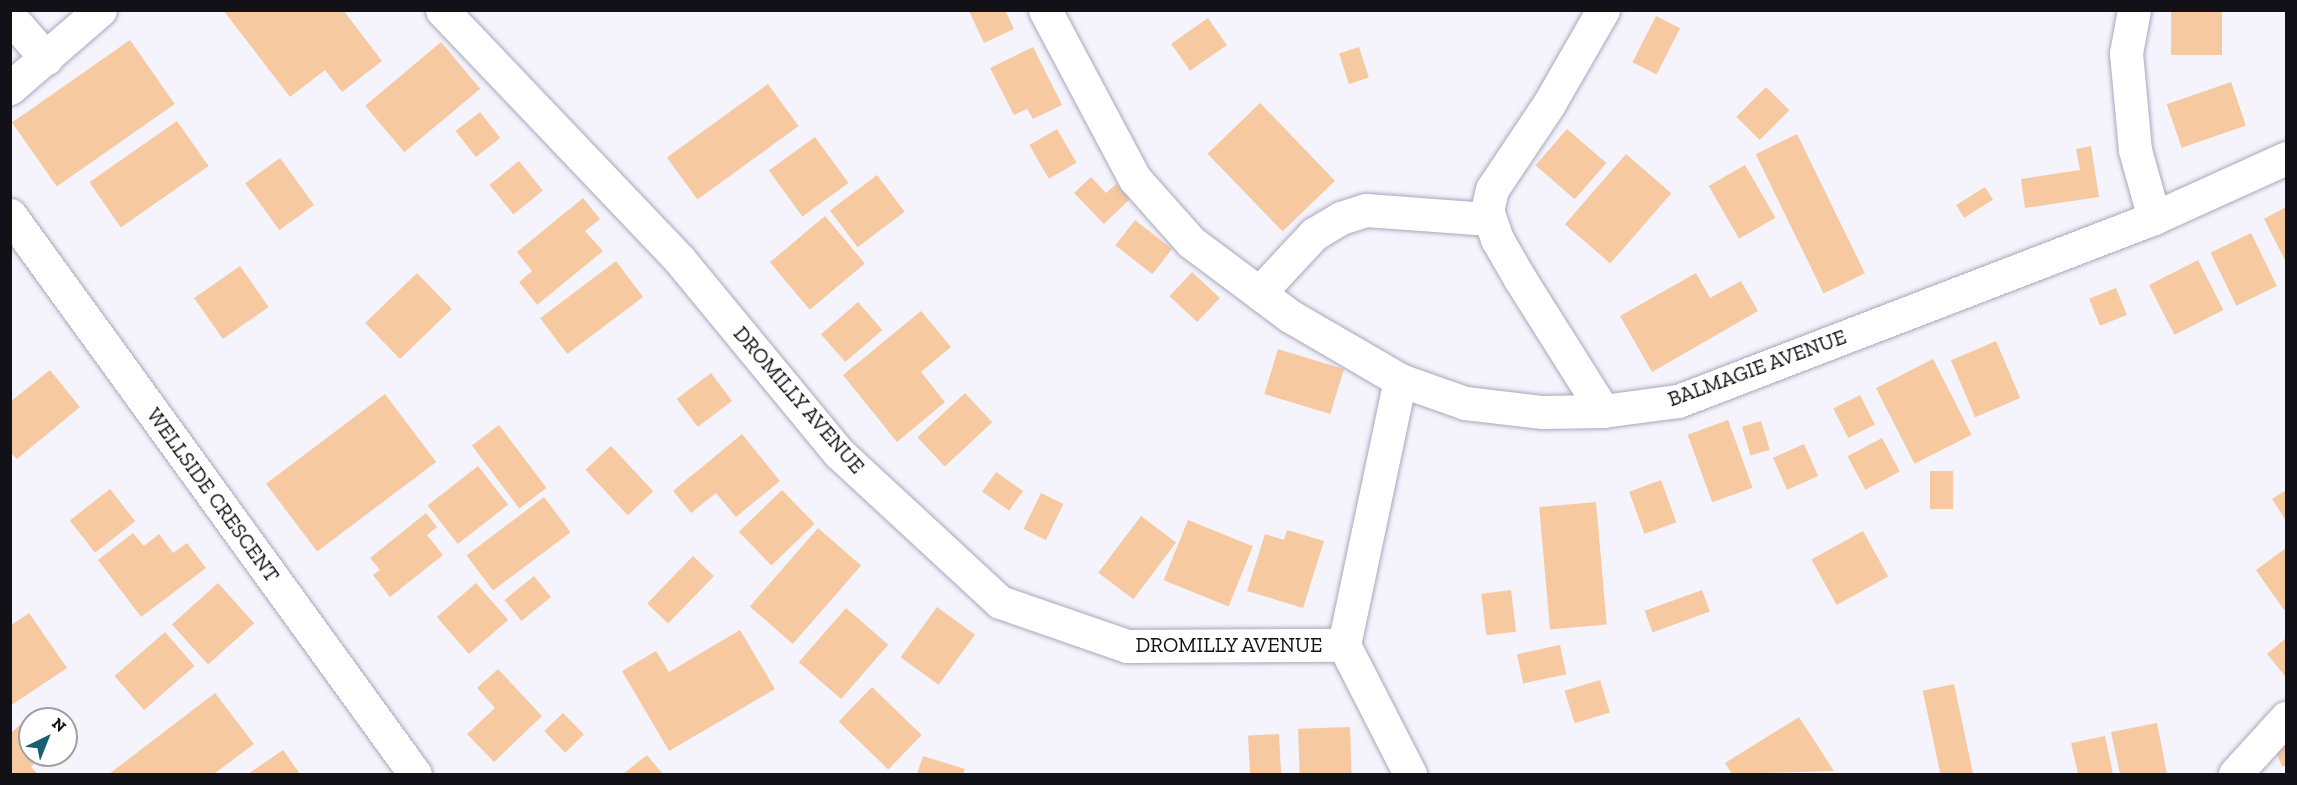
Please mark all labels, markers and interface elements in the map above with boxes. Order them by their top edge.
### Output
street label: DROMILLY AVENUE [728,321,870,479]
street label: BALMAGIE AVENUE [1664,324,1850,412]
street label: WELLSIDE CRESCENT [141,403,285,587]
street label: DROMILLY AVENUE [1135,632,1323,658]
north arrow [18,707,78,767]
text: N [48,714,70,736]

